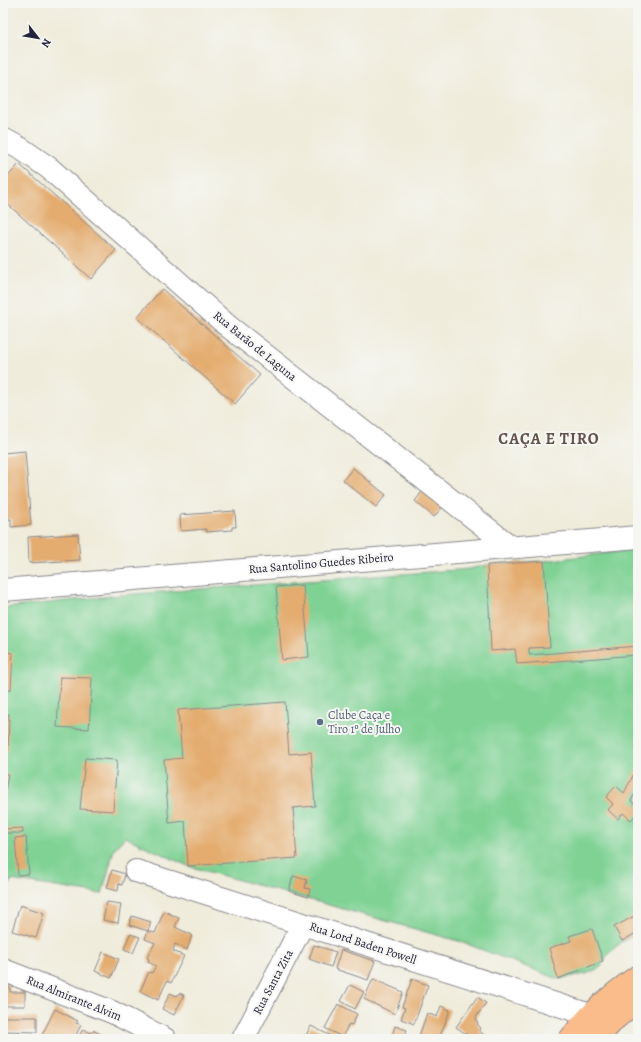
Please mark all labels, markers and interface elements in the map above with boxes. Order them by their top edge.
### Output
north arrow [18,18,58,58]
text: N [38,36,55,50]
street label: Rua Barão de Laguna [210,307,300,385]
district label: CAÇA E TIRO [498,428,600,450]
street label: Rua Santolino Guedes Ribeiro [248,549,394,577]
place label: Clube Caça e Tiro 1º de Julho [328,707,401,737]
marker: Clube Caça e Tiro 1º de Julho [315,717,325,727]
street label: Rua Lord Baden Powell [307,918,419,968]
street label: Rua Santa Zita [249,946,297,1017]
street label: Rua Almirante Alvim [24,972,124,1024]

